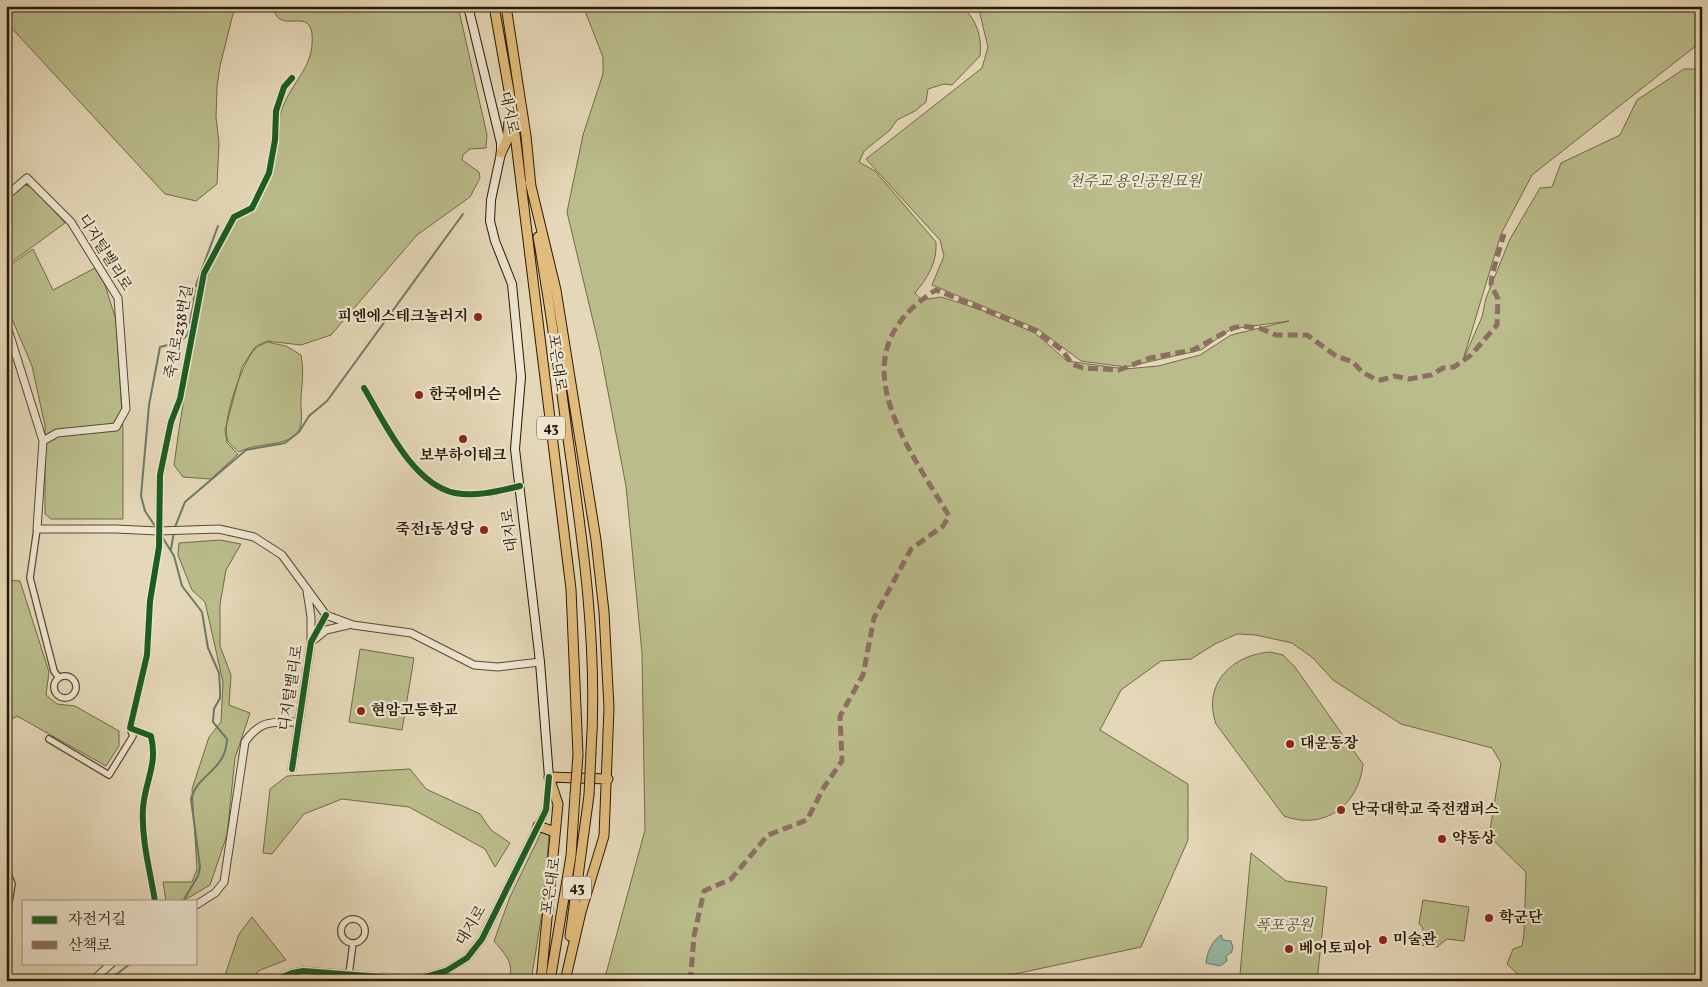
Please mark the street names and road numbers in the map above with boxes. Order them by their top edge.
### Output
street label: 대지로 [493,90,523,137]
street label: 디지털벨리로 [72,211,136,296]
street label: 죽전로238번길 [161,283,199,381]
street label: 포은대로 [542,333,571,394]
road number: 43 [537,416,565,439]
street label: 대지로 [498,507,524,553]
street label: 디지털벨리로 [275,643,309,733]
street label: 포은대로 [537,855,567,916]
road number: 43 [563,876,591,900]
street label: 대지로 [452,902,492,950]

